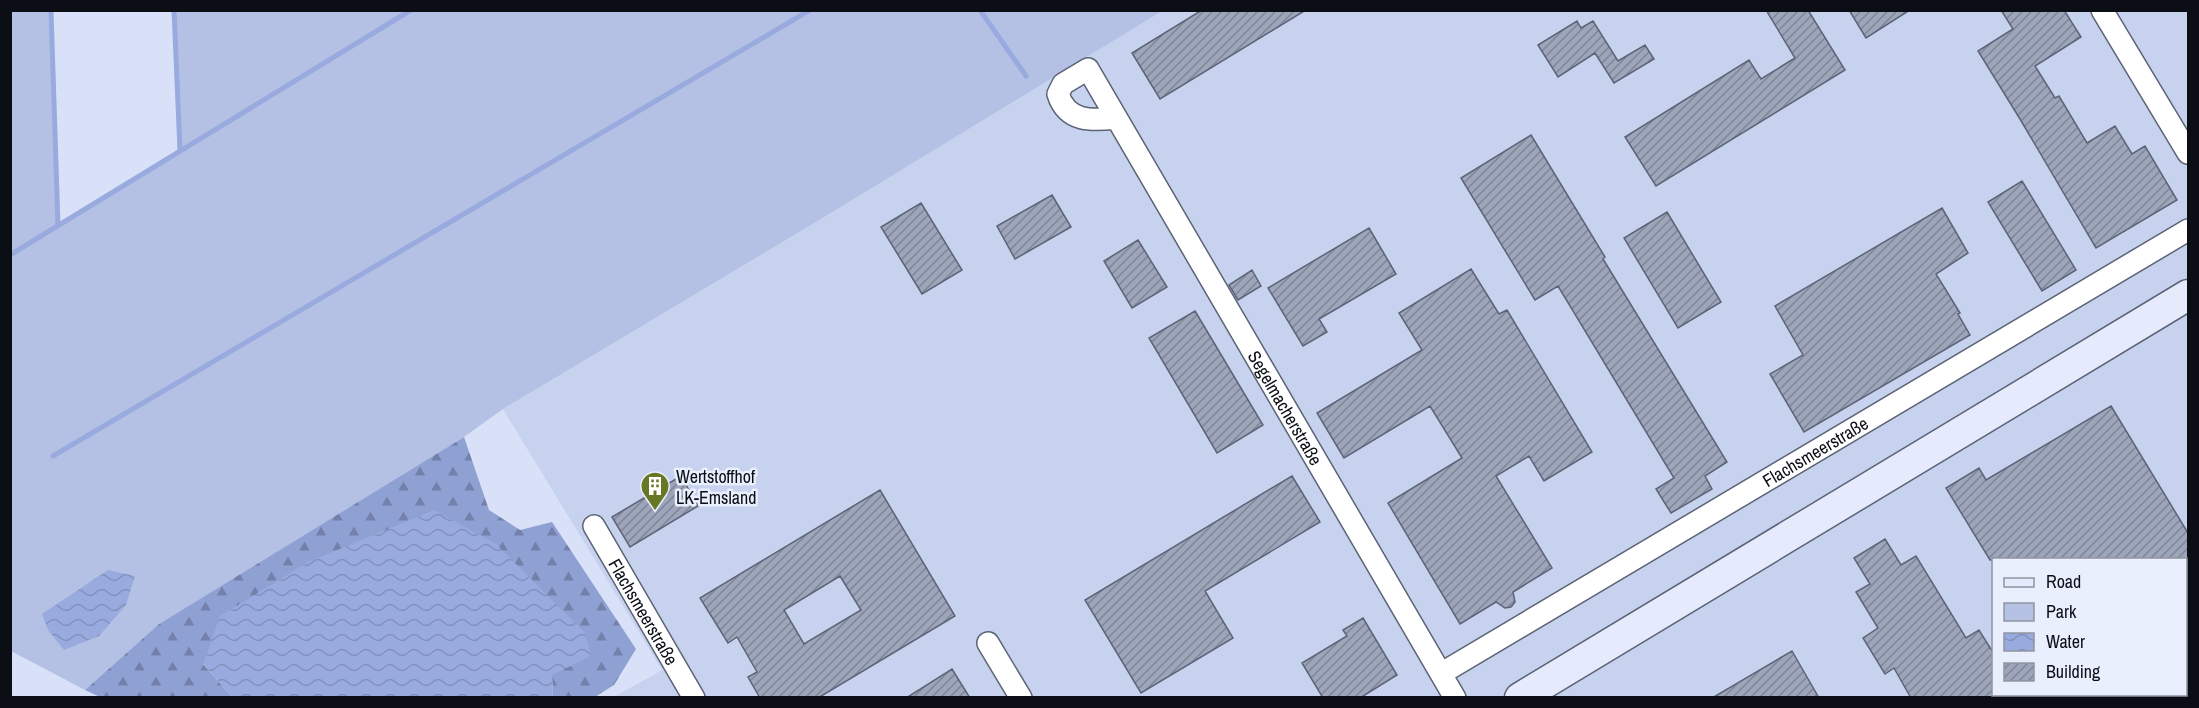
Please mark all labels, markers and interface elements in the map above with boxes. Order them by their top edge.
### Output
street label: Segelmacherstraße [1242,346,1329,470]
street label: Flachsmeerstraße [1758,410,1873,493]
place label: Wertstoffhof LK-Emsland [676,464,756,510]
building icon: Wertstoffhof LK-Emsland [639,470,671,512]
street label: Flachsmeerstraße [603,554,684,669]
legend [1992,558,2187,696]
text: Road [2046,569,2081,594]
text: Park [2046,599,2077,624]
text: Water [2046,629,2085,654]
text: Building [2046,659,2101,684]

